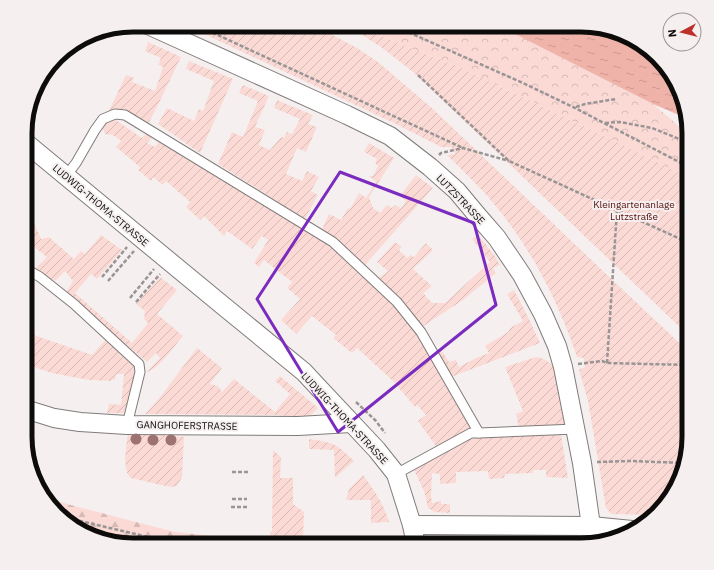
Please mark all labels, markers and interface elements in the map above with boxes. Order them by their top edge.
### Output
north arrow [662,12,702,52]
text: N [665,28,680,38]
street label: LUDWIG-THOMA-STRASSE [50,161,151,249]
street label: LUTZSTRASSE [434,172,488,227]
park label: Kleingartenanlage Lutzstraße [593,198,675,223]
street label: LUDWIG-THOMA-STRASSE [299,370,391,467]
street label: GANGHOFERSTRASSE [136,418,238,433]

